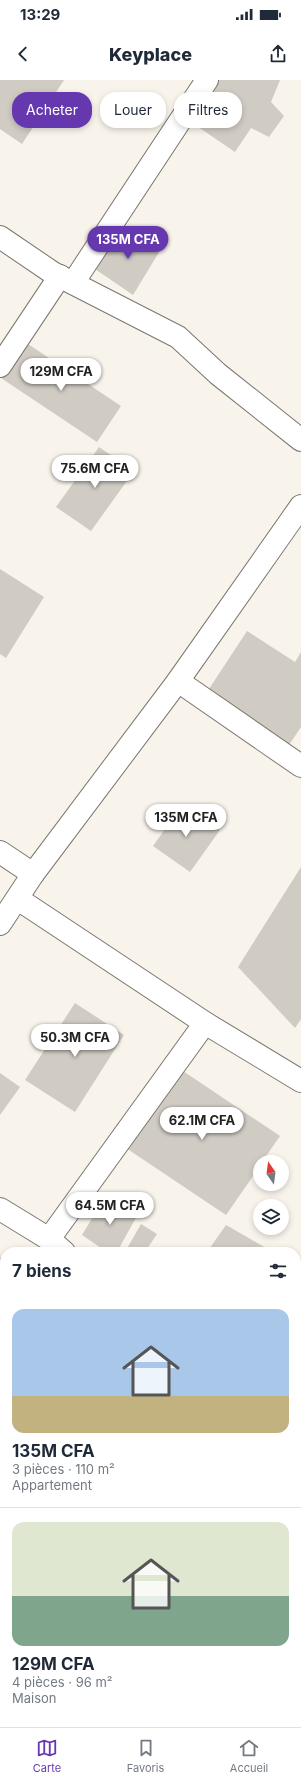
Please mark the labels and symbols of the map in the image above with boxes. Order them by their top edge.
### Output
pin: 135M CFA [87,226,169,260]
pin: 129M CFA [20,358,102,392]
pin: 75.6M CFA [49,455,141,489]
pin: 135M CFA [145,804,227,838]
pin: 50.3M CFA [29,1024,121,1058]
pin: 62.1M CFA [156,1107,248,1141]
north arrow [253,1155,289,1191]
pin: 64.5M CFA [64,1192,156,1226]

